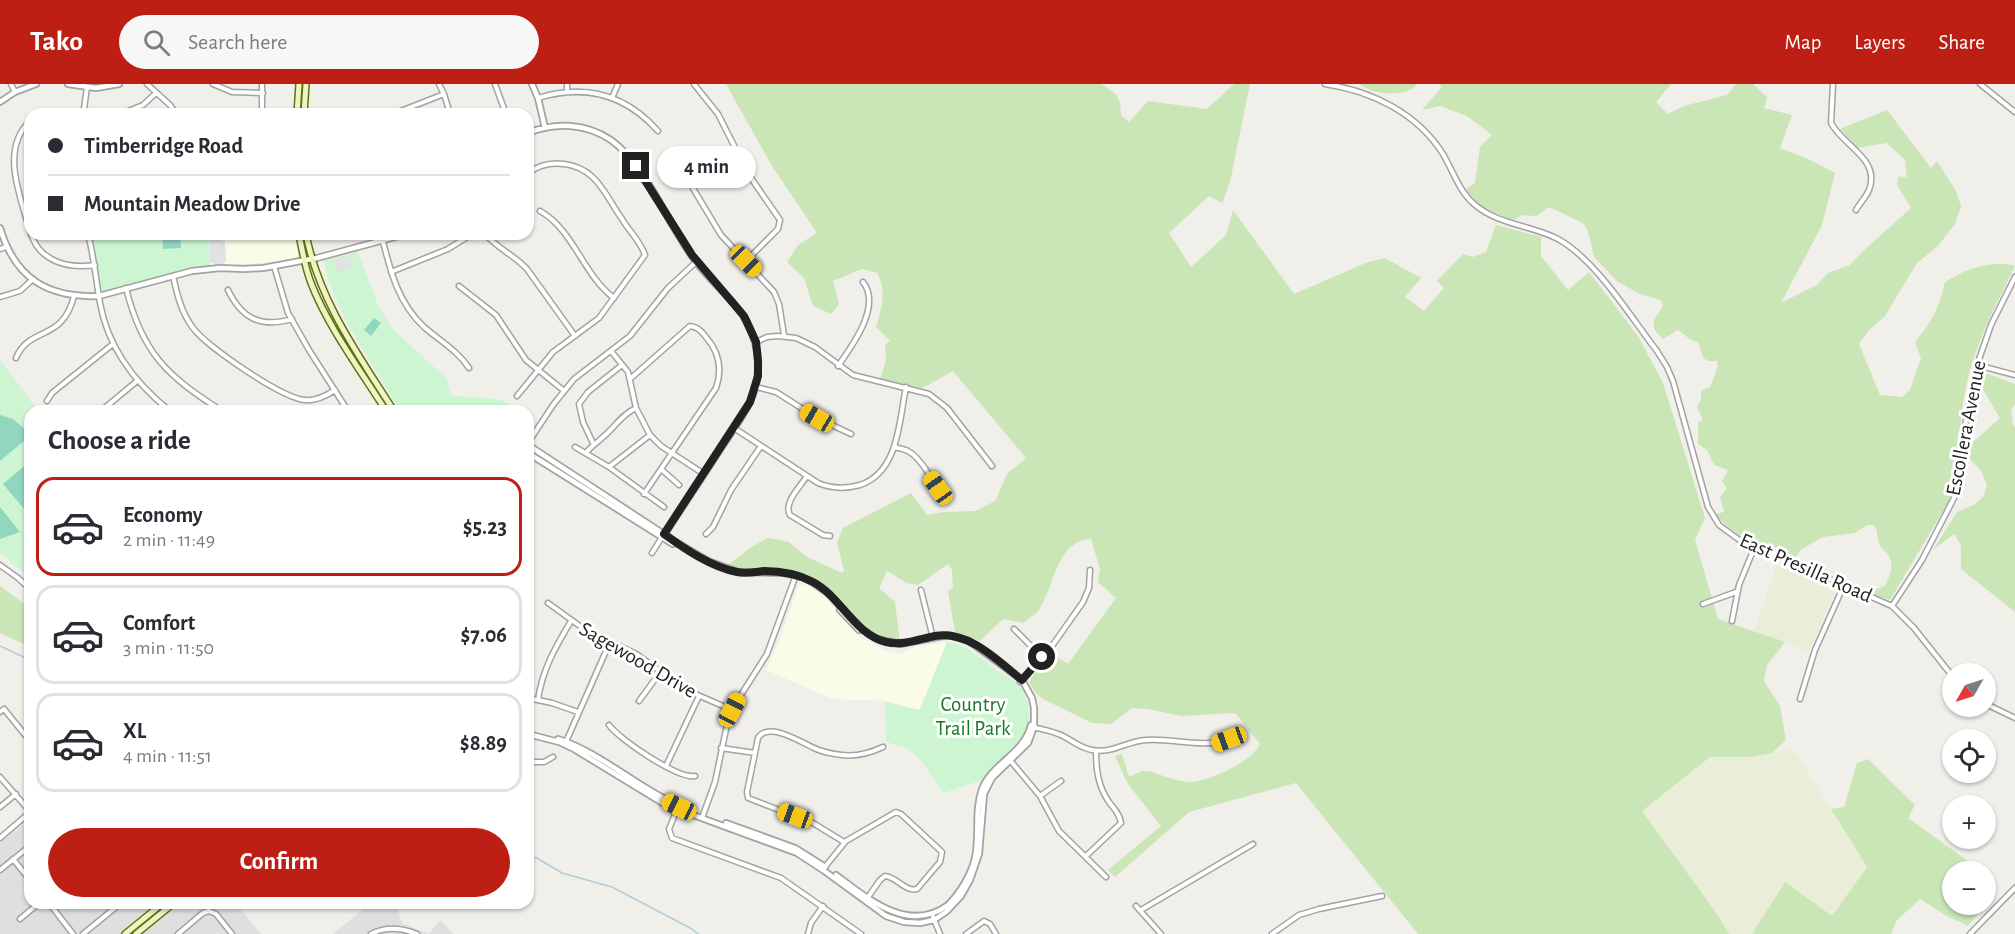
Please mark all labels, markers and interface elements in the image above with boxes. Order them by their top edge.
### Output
search box [119,15,539,69]
icon: search [140,26,173,59]
text: Tako [30,28,83,56]
text: Search here [188,31,288,53]
text: Map [1785,32,1821,53]
text: Layers [1854,32,1905,53]
text: Share [1938,32,1985,53]
text: Timberridge Road [84,135,243,157]
callout: 4 min [657,145,756,187]
route end [622,152,649,179]
text: 4 min [684,157,729,177]
text: Mountain Meadow Drive [84,193,300,215]
car [727,242,765,280]
street label: Escollera Avenue [1943,359,1989,497]
car [797,401,837,435]
text: Choose a ride [48,427,191,454]
car [920,468,956,508]
icon: car [51,500,105,554]
text: Economy [123,504,203,526]
text: $5.23 [463,516,507,538]
street label: East Presilla Road [1737,529,1875,607]
text: 2 min · 11:49 [123,530,215,550]
icon: car [51,608,105,662]
text: Comfort [123,612,195,634]
street label: Sagewood Drive [576,618,700,702]
text: $7.06 [460,624,507,646]
text: 3 min · 11:50 [123,638,214,658]
route start [1028,643,1055,670]
north arrow [1942,663,1996,717]
map controls [1942,663,1996,915]
car [716,690,748,730]
park label: Country Trail Park [935,694,1011,739]
icon: car [51,716,105,770]
text: XL [123,720,146,742]
car [1209,724,1249,754]
button: locate [1942,729,1996,783]
text: $8.89 [460,732,507,754]
text: 4 min · 11:51 [123,746,212,766]
car [659,791,699,823]
button: + [1942,795,1996,849]
car [775,801,815,831]
button: Confirm [48,828,510,897]
button: − [1942,861,1996,915]

